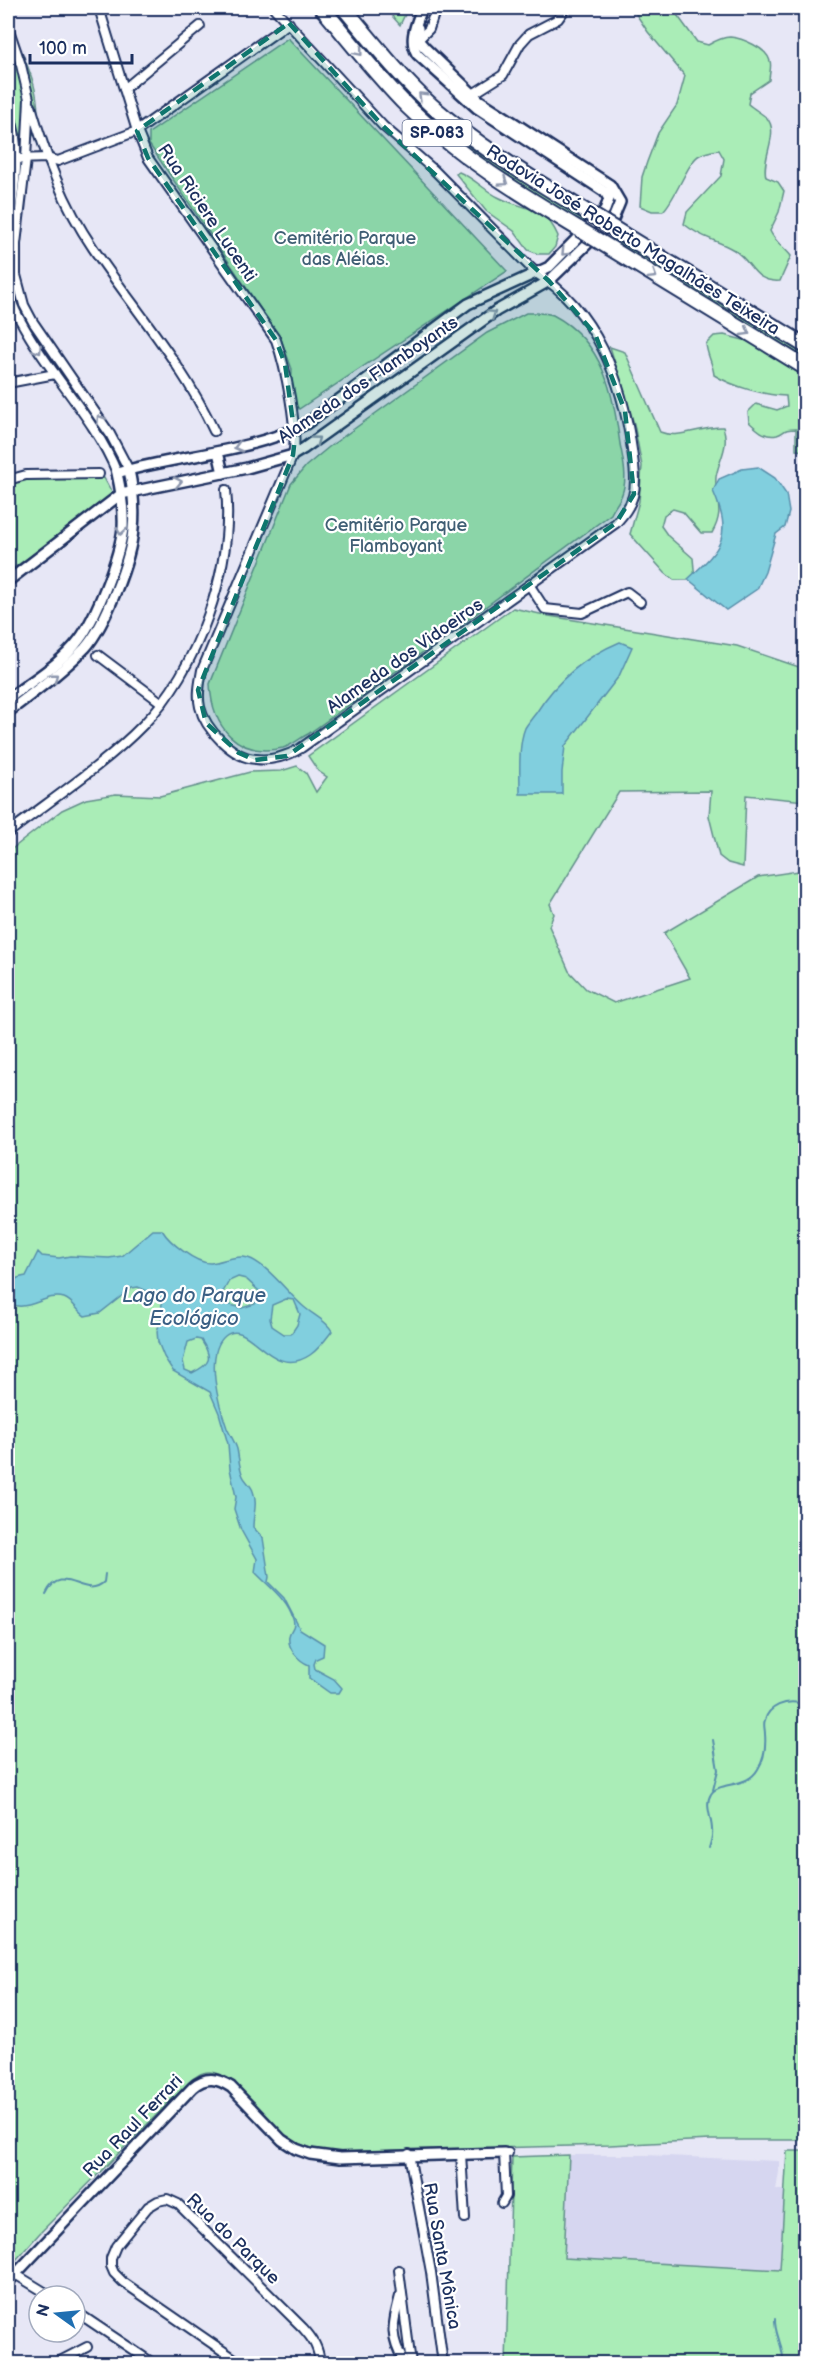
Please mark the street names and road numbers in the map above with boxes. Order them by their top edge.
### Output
road number: SP-083 [402,120,472,146]
street label: Rua Riciere Lucenti [153,140,261,286]
street label: Rodovia José Roberto Magalhães Teixeira [482,140,784,340]
street label: Alameda dos Flamboyants [274,312,462,448]
street label: Alameda dos Vidoeiros [323,594,487,718]
street label: Rua Raul Ferrari [79,2070,187,2182]
street label: Rua Santa Mônica [419,2181,465,2331]
street label: Rua do Parque [182,2189,284,2289]

